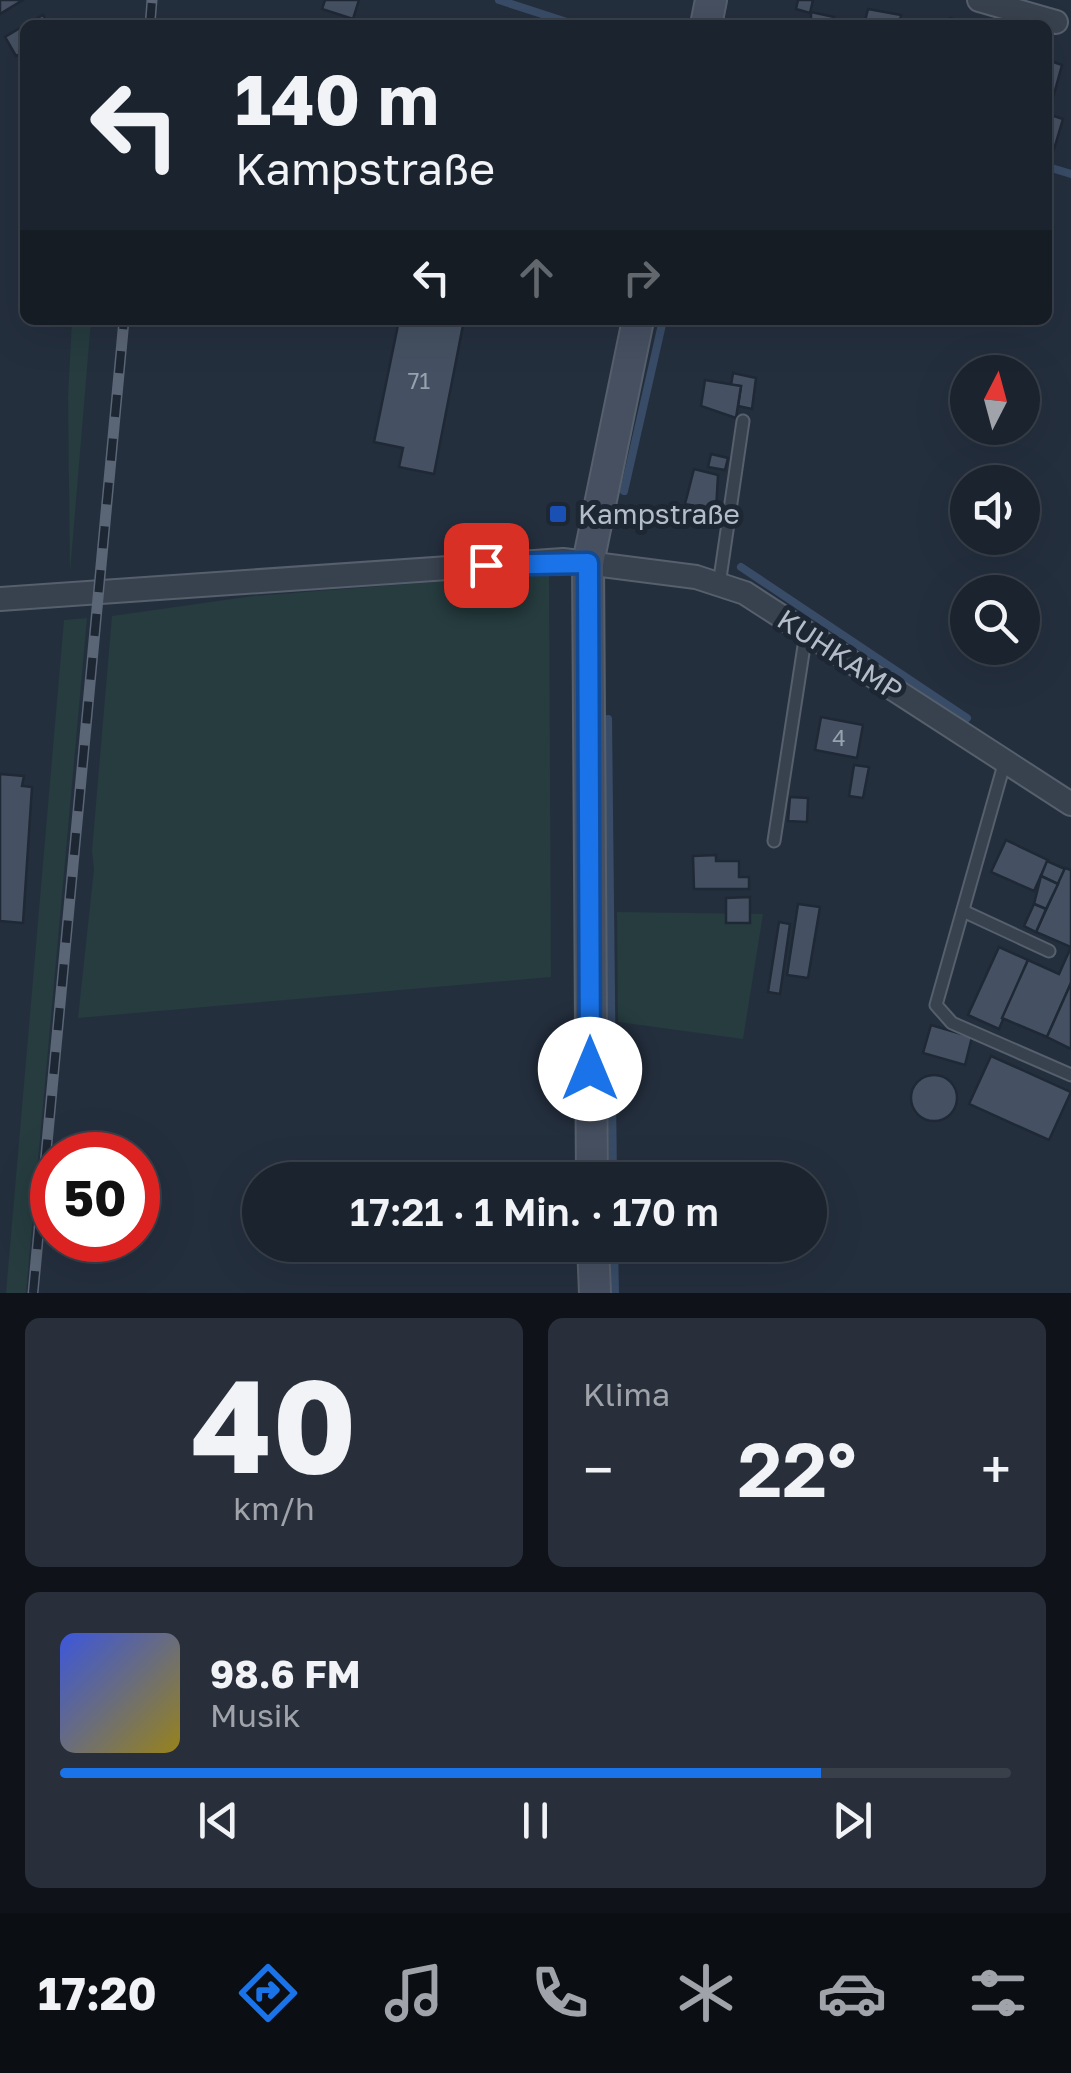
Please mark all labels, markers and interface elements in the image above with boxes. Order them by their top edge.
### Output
text: 140 m [235,56,439,140]
icon: left [70,60,200,190]
text: Kampstraße [235,141,495,195]
icon: left [404,250,459,305]
icon: ahead [509,250,564,305]
icon: right [614,250,669,305]
north arrow [950,355,1040,445]
map controls [950,355,1040,665]
house number: 71 [408,367,430,394]
button: sound [950,465,1040,555]
place label: Kampstraße [578,497,740,530]
marker: Kampstraße [547,503,569,525]
pin [444,523,529,608]
icon: arrive [459,538,514,593]
button: search [950,575,1040,665]
street label: KUHKAMP [772,602,909,707]
house number: 4 [832,724,846,751]
position arrow [538,1017,642,1121]
speed limit sign: 50 [30,1132,160,1262]
text: 17:21 · 1 Min. · 170 m [350,1189,719,1234]
text: 40 [191,1346,357,1502]
text: Klima [583,1375,670,1413]
text: 22° [737,1423,857,1514]
text: − [583,1436,613,1502]
text: + [981,1436,1011,1502]
text: km/h [233,1489,315,1527]
text: 98.6 FM [210,1651,361,1696]
text: Musik [210,1696,301,1734]
icon: previous [191,1793,246,1848]
icon: pause [508,1793,563,1848]
icon: next [825,1793,880,1848]
icon: directions [233,1958,303,2028]
icon: music [379,1958,449,2028]
icon: phone [525,1958,595,2028]
icon: climate [671,1958,741,2028]
icon: car [817,1958,887,2028]
icon: filters [963,1958,1033,2028]
text: 17:20 [38,1966,157,2020]

